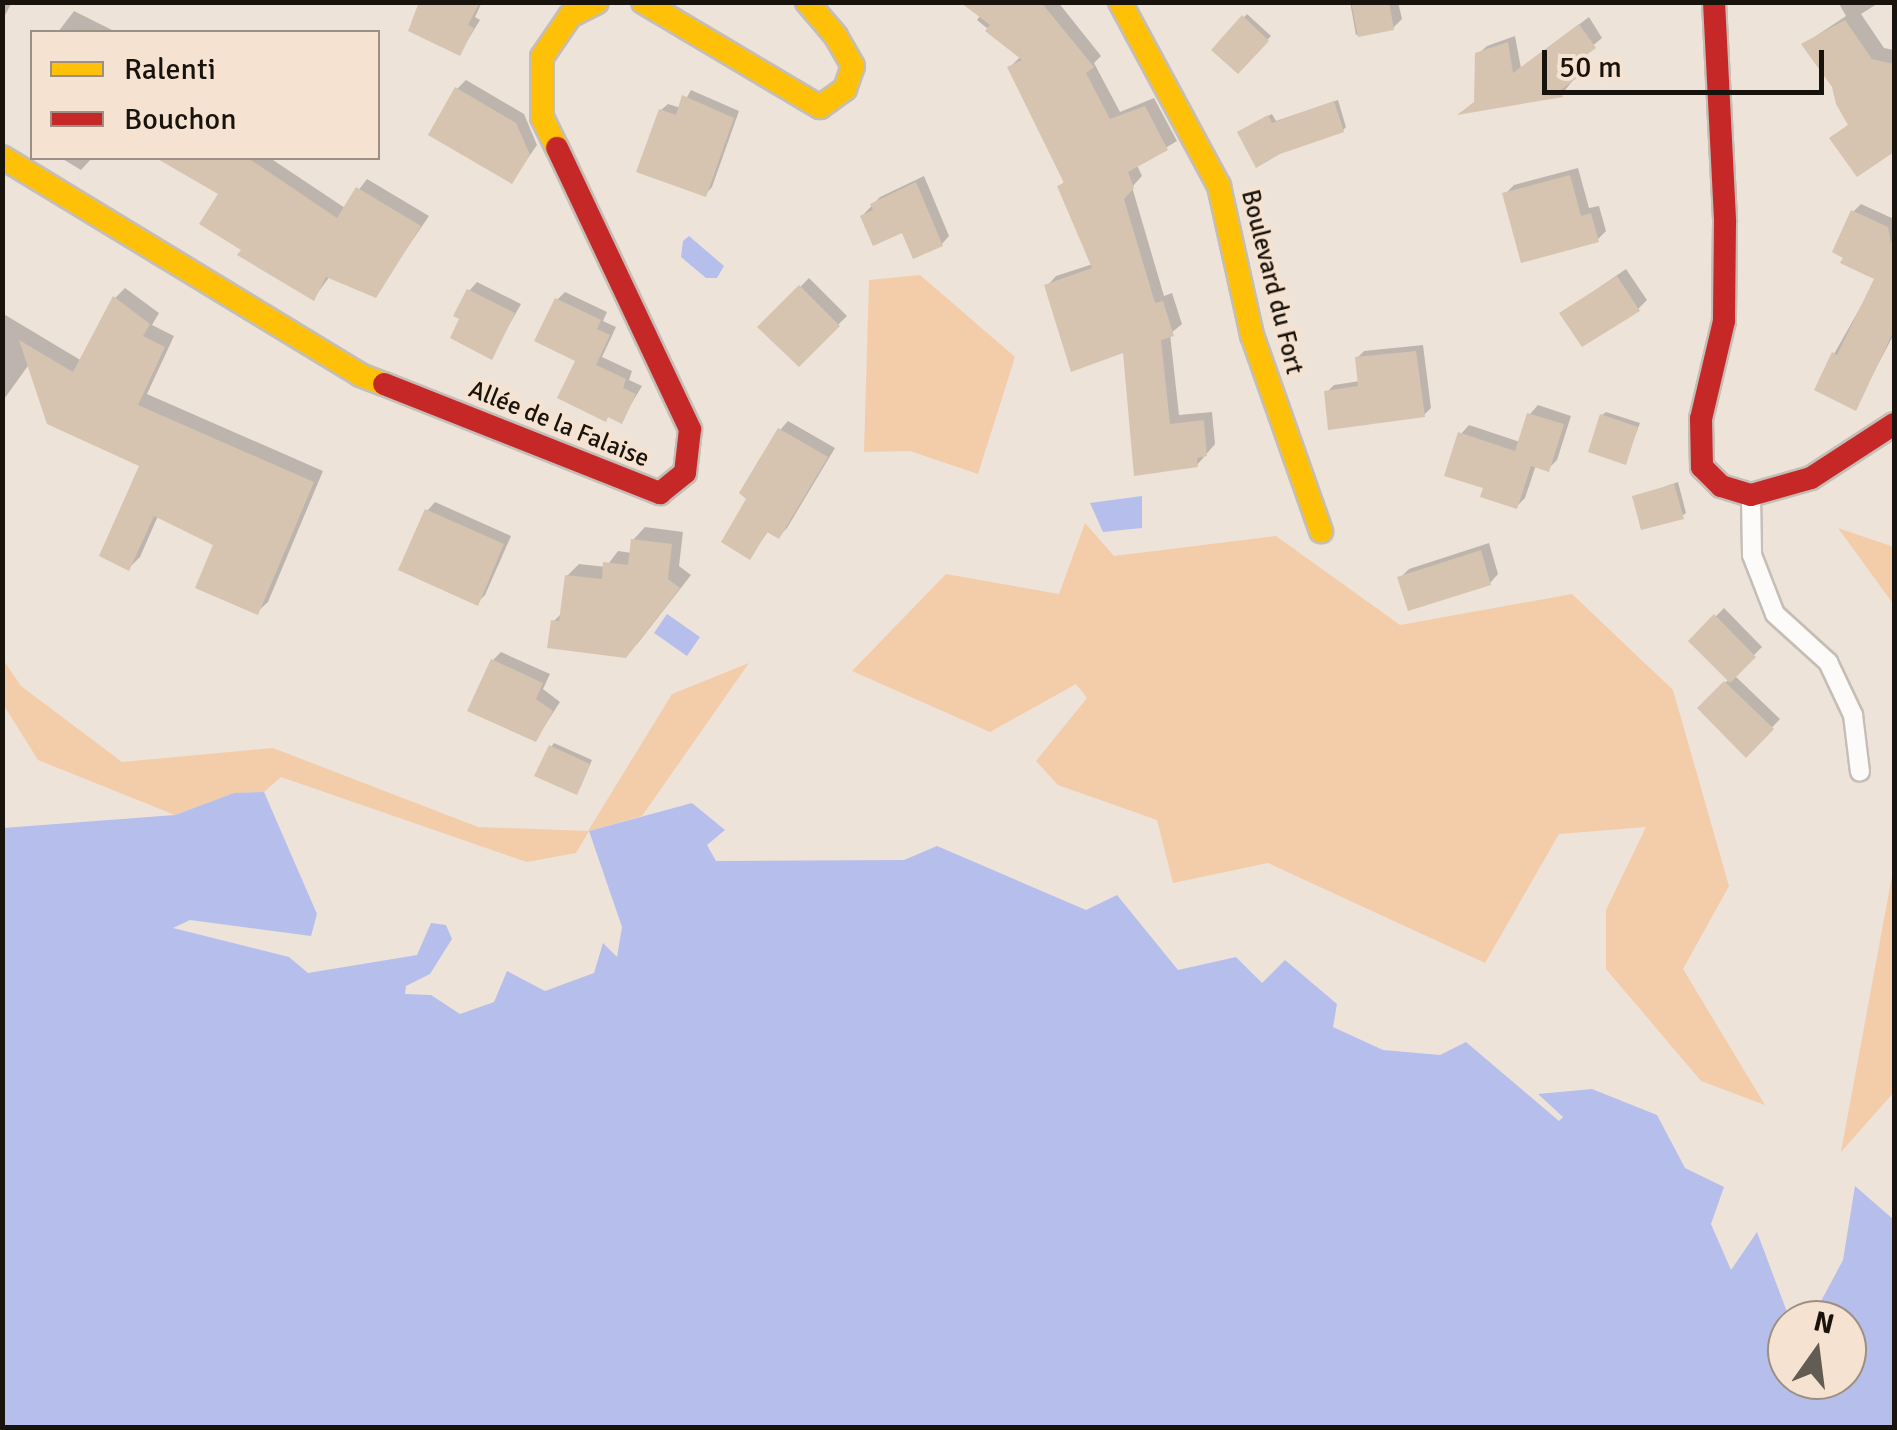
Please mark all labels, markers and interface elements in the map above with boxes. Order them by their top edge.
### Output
legend [30,30,380,160]
scale bar [1547,30,1830,92]
text: 50 m [1559,49,1622,86]
text: Ralenti [124,51,216,88]
text: Bouchon [124,101,237,138]
street label: Boulevard du Fort [1235,187,1309,377]
street label: Allée de la Falaise [464,374,654,474]
north arrow [1767,1300,1867,1400]
text: N [1810,1304,1837,1342]

